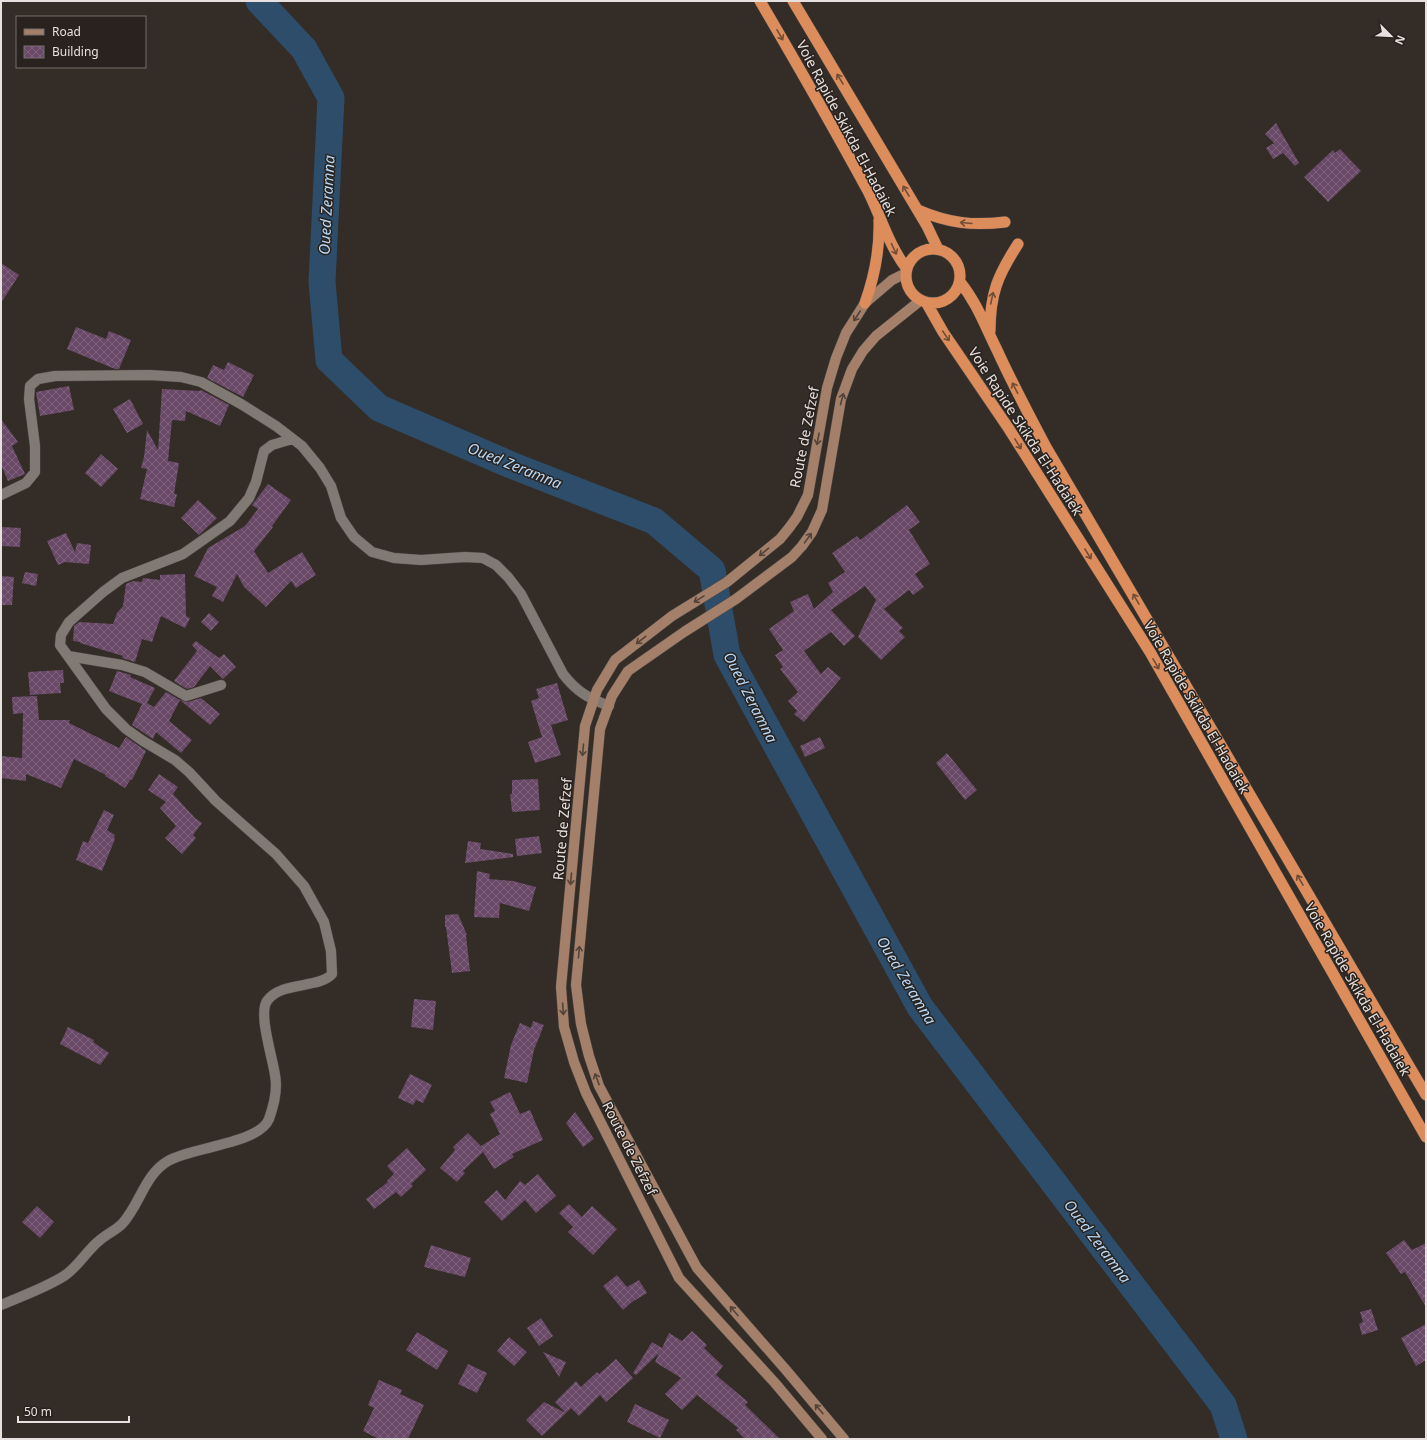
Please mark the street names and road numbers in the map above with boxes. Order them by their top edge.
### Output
street label: Voie Rapide Skikda El-Hadaiek [792,37,902,220]
street label: Voie Rapide Skikda El-Hadaiek [964,343,1088,519]
street label: Route de Zefzef [785,384,823,489]
street label: Voie Rapide Skikda El-Hadaiek [1140,617,1255,797]
street label: Route de Zefzef [548,776,576,881]
street label: Voie Rapide Skikda El-Hadaiek [1301,899,1416,1079]
street label: Route de Zefzef [598,1098,662,1199]

